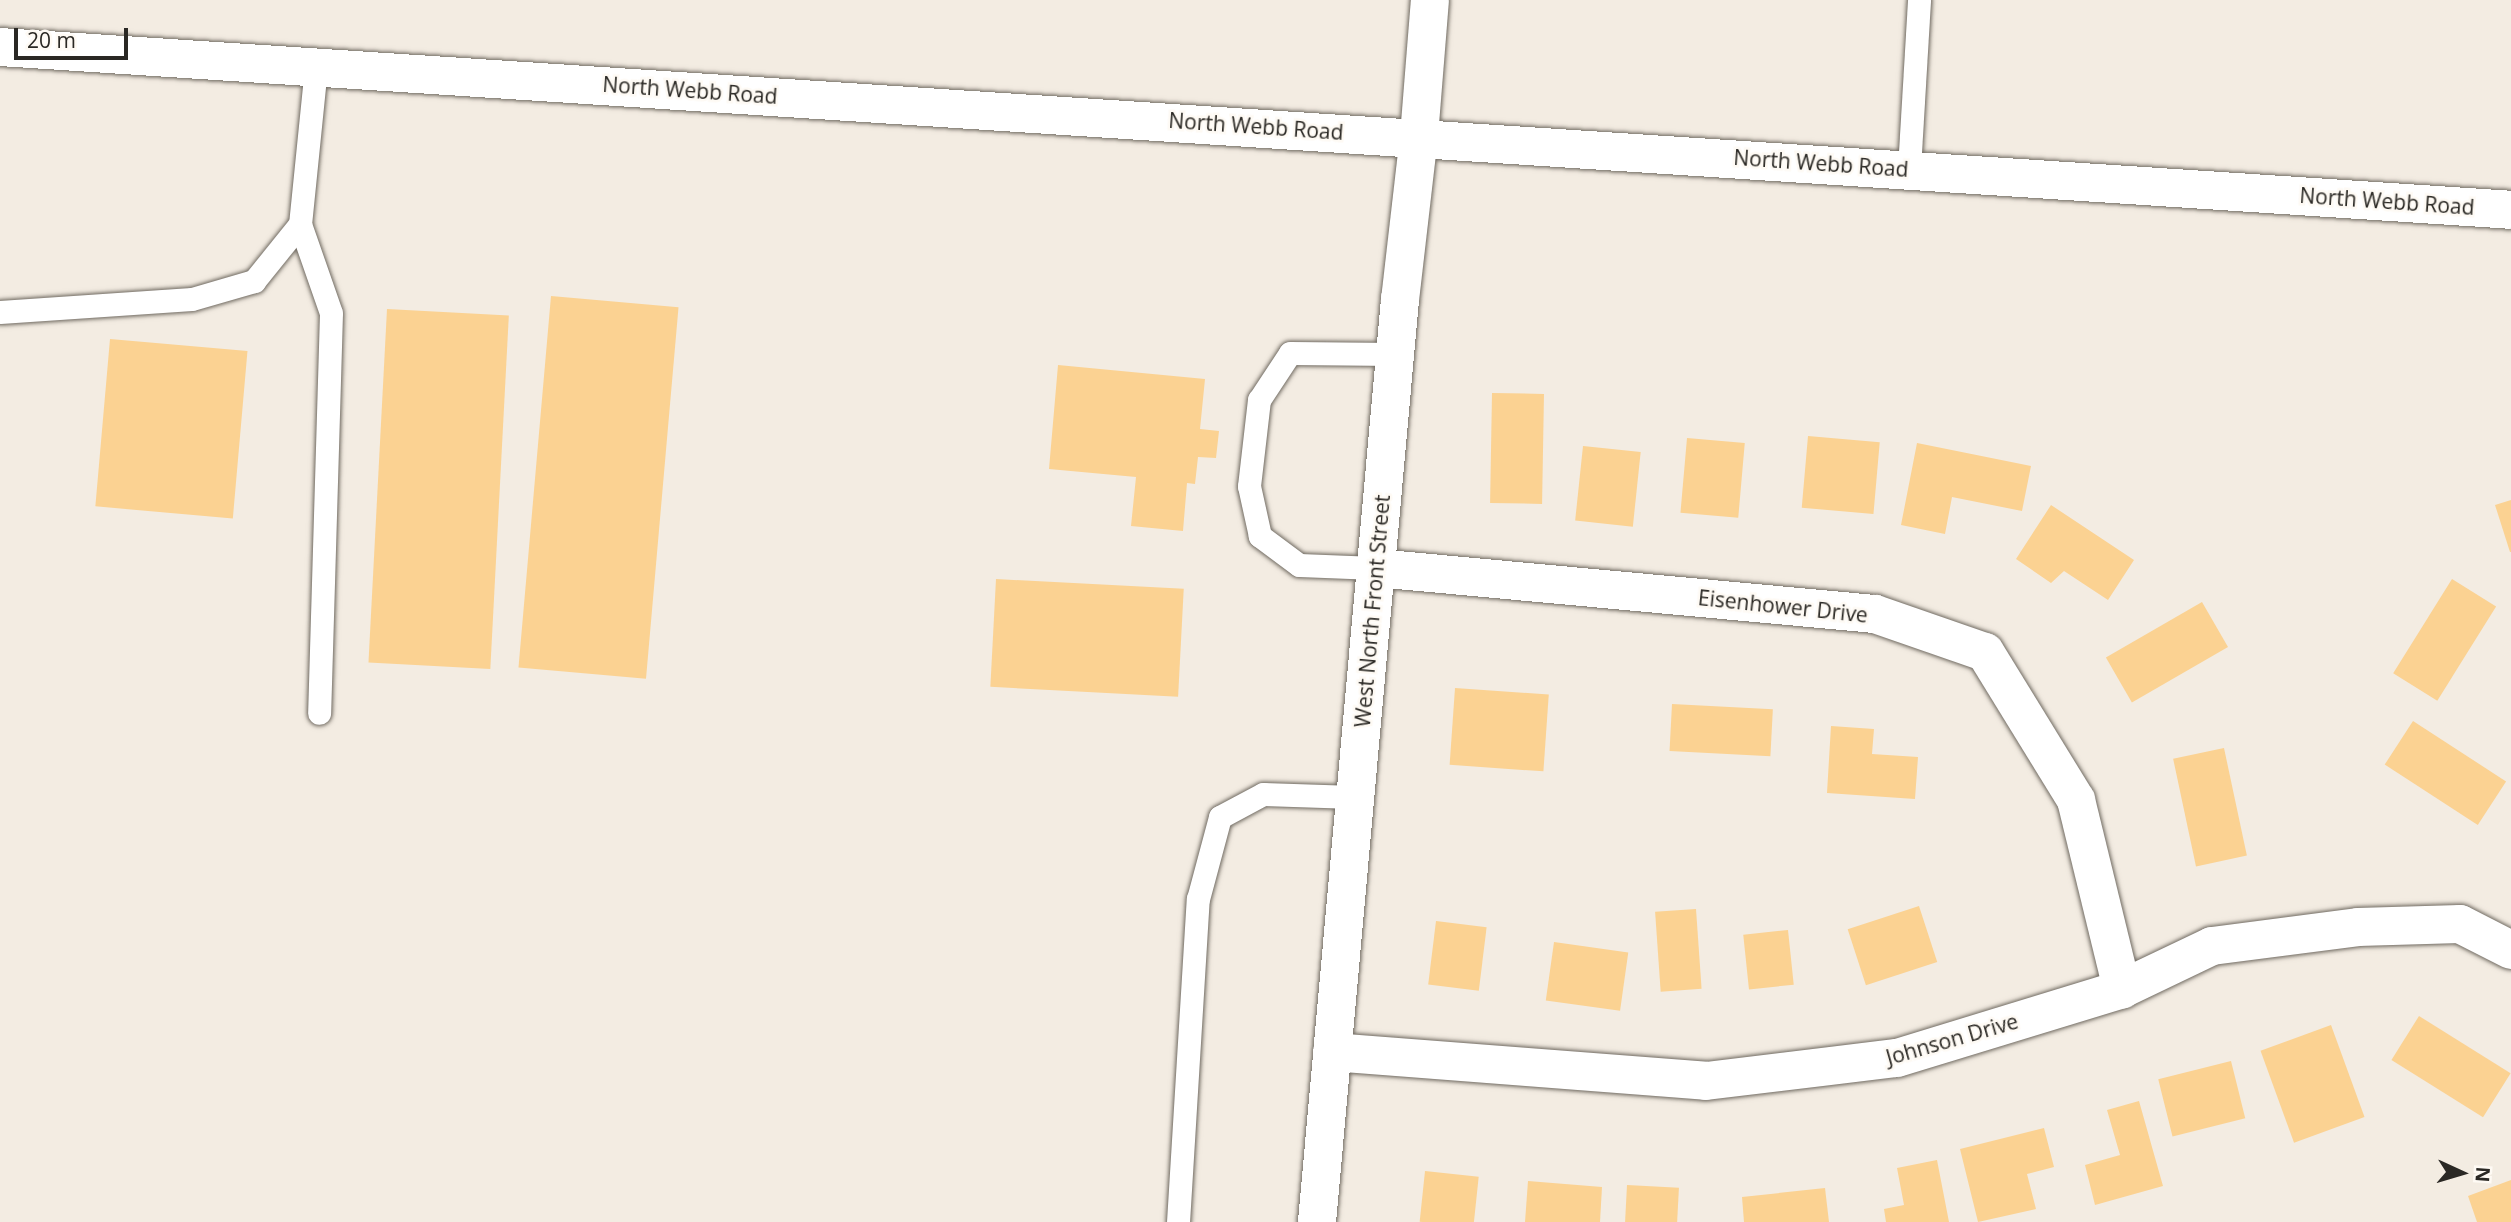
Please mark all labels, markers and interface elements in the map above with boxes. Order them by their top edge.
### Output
scale bar [18,14,131,58]
text: 20 m [27,26,76,54]
street label: North Webb Road [602,71,778,109]
street label: North Webb Road [1168,107,1344,145]
street label: North Webb Road [1733,144,1909,182]
street label: North Webb Road [2299,182,2475,220]
street label: West North Front Street [1349,494,1395,728]
street label: Eisenhower Drive [1697,585,1869,627]
street label: Johnson Drive [1883,1008,2021,1070]
north arrow [2427,1138,2497,1208]
text: N [2469,1166,2496,1183]

